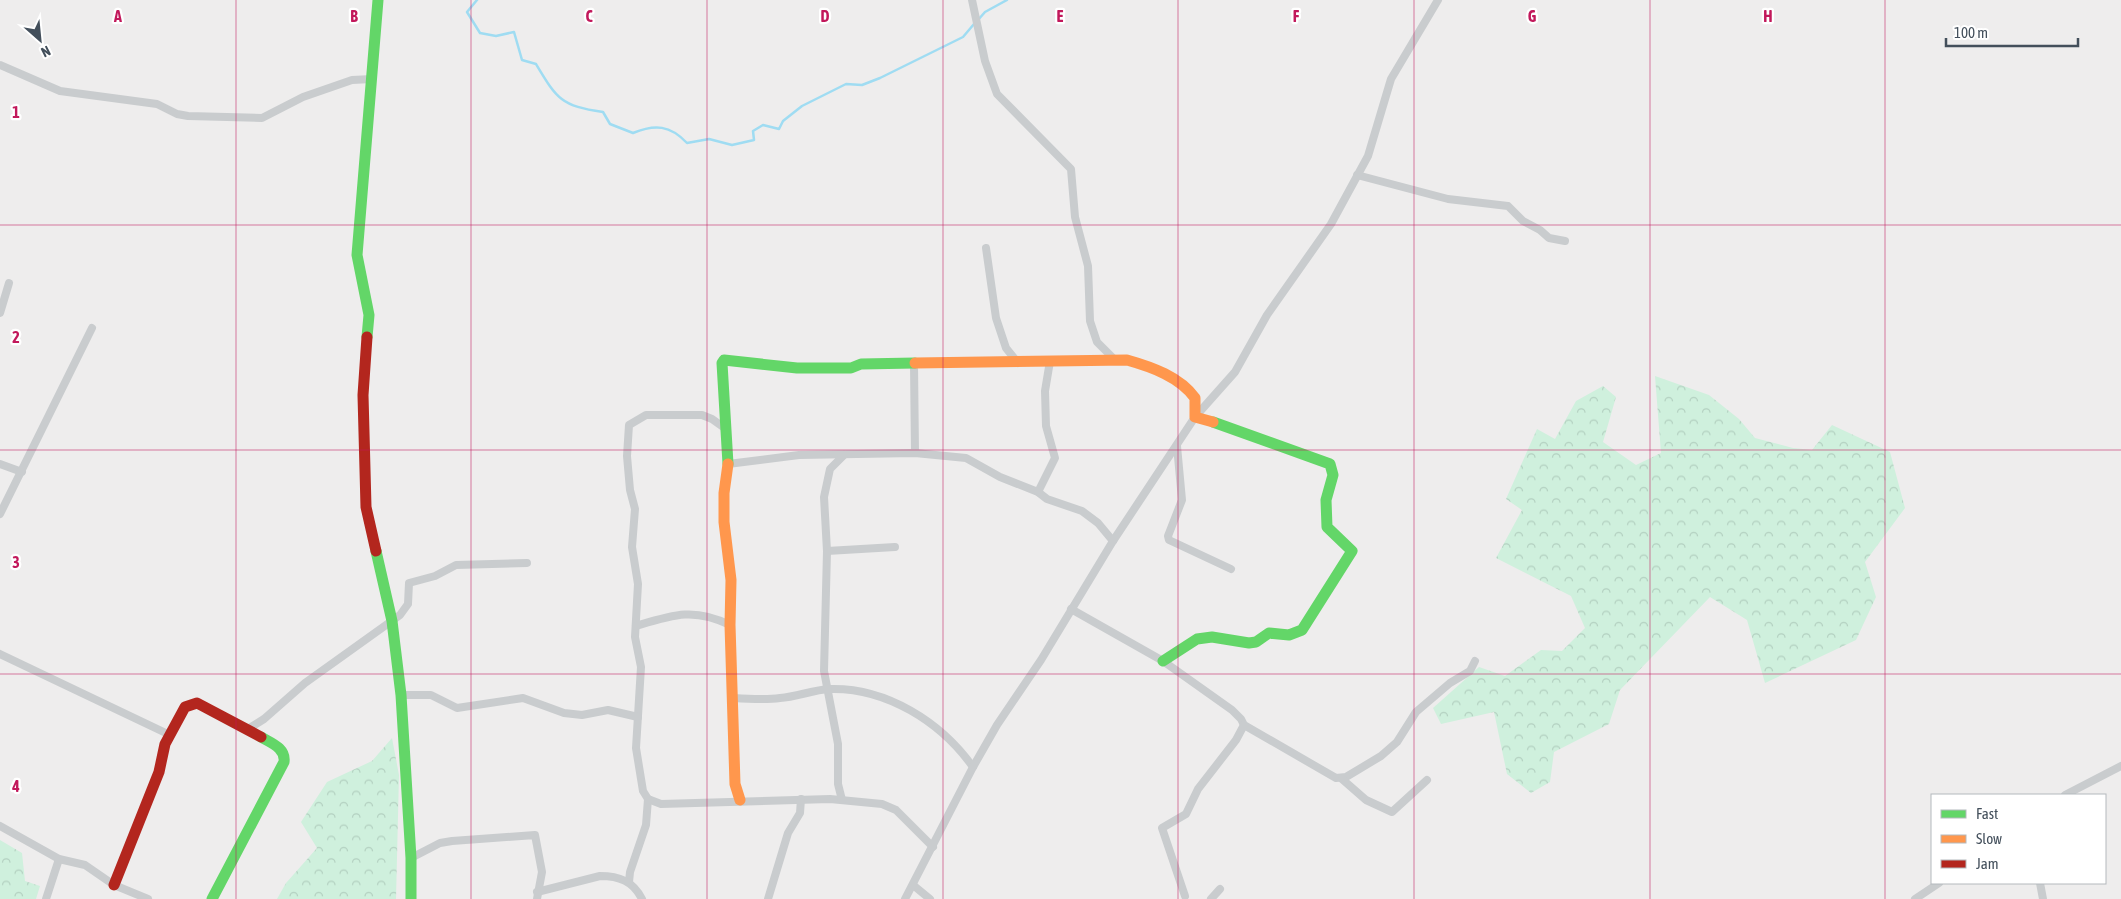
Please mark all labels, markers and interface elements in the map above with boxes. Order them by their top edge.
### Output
text: A [113,7,122,25]
text: B [350,7,358,25]
text: C [585,7,593,25]
text: D [821,7,830,25]
text: E [1057,7,1064,25]
text: F [1293,7,1300,25]
text: G [1528,7,1537,25]
text: H [1763,7,1773,25]
north arrow [15,15,65,65]
scale bar [1946,15,2078,47]
text: 100 m [1954,24,1988,41]
text: N [39,43,53,61]
text: 1 [12,103,20,121]
text: 2 [12,328,20,346]
text: 3 [12,553,20,571]
text: 4 [11,777,20,795]
legend [1931,794,2106,884]
text: Fast [1976,805,1998,822]
text: Slow [1976,830,2002,847]
text: Jam [1976,855,1999,872]

